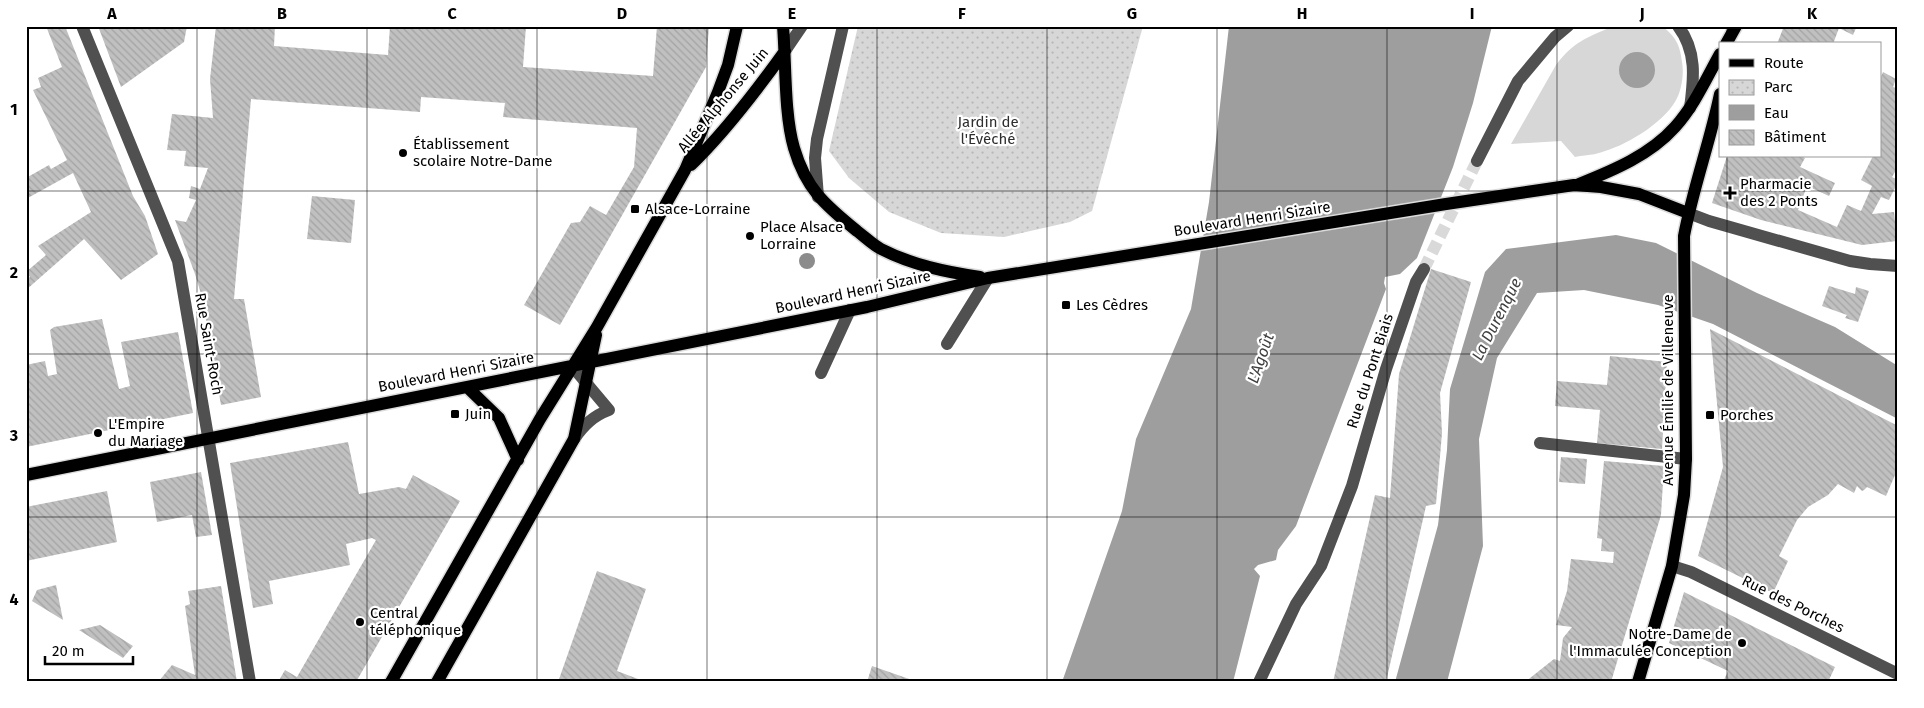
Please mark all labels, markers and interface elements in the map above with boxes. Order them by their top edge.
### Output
text: A [106,4,117,23]
text: B [277,4,287,23]
text: C [447,4,457,23]
text: D [617,4,627,23]
text: E [788,4,796,23]
text: F [958,4,966,23]
text: G [1127,4,1137,23]
text: H [1297,4,1307,23]
text: I [1470,4,1474,23]
text: J [1638,4,1645,23]
text: K [1807,4,1818,23]
legend [1719,42,1882,158]
street label: Allée Alphonse Juin [674,44,772,156]
text: Route [1764,54,1804,72]
text: Parc [1764,78,1793,96]
text: 1 [10,100,18,119]
text: Eau [1764,104,1789,122]
park label: Jardin de l'Évêché [957,113,1019,148]
text: Bâtiment [1764,128,1827,146]
place label: Établissement scolaire Notre-Dame [413,135,553,170]
marker: Établissement scolaire Notre-Dame [397,147,409,159]
place label: Pharmacie des 2 Ponts [1740,175,1818,210]
marker: Pharmacie des 2 Ponts [1724,187,1736,199]
street label: Boulevard Henri Sizaire [1172,198,1332,240]
place label: Alsace-Lorraine [645,200,750,218]
marker: Alsace-Lorraine [629,203,641,215]
place label: Place Alsace Lorraine [760,218,843,253]
marker: Place Alsace Lorraine [744,230,756,242]
text: 2 [10,263,18,282]
street label: Boulevard Henri Sizaire [774,267,932,317]
water label: La Durenque [1468,275,1525,364]
street label: Rue Saint-Roch [191,291,227,397]
street label: Avenue Émilie de Villeneuve [1659,294,1677,486]
place label: Les Cèdres [1076,296,1148,314]
marker: Les Cèdres [1060,299,1072,311]
street label: Rue du Pont Biais [1343,311,1397,431]
water label: L'Agoût [1243,330,1278,386]
street label: Boulevard Henri Sizaire [377,348,535,396]
place label: Juin [465,405,491,423]
place label: Porches [1720,406,1774,424]
marker: Juin [449,408,461,420]
marker: Porches [1704,409,1716,421]
place label: L'Empire du Mariage [108,415,183,450]
text: 3 [9,426,18,445]
marker: L'Empire du Mariage [92,427,104,439]
street label: Rue des Porches [1739,571,1847,637]
text: 4 [9,590,19,609]
place label: Central téléphonique [370,604,461,639]
marker: Central téléphonique [354,616,366,628]
place label: Notre-Dame de l'Immaculée Conception [1569,625,1732,660]
scale bar [45,633,132,665]
marker: Notre-Dame de l'Immaculée Conception [1736,637,1748,649]
text: 20 m [52,642,85,660]

